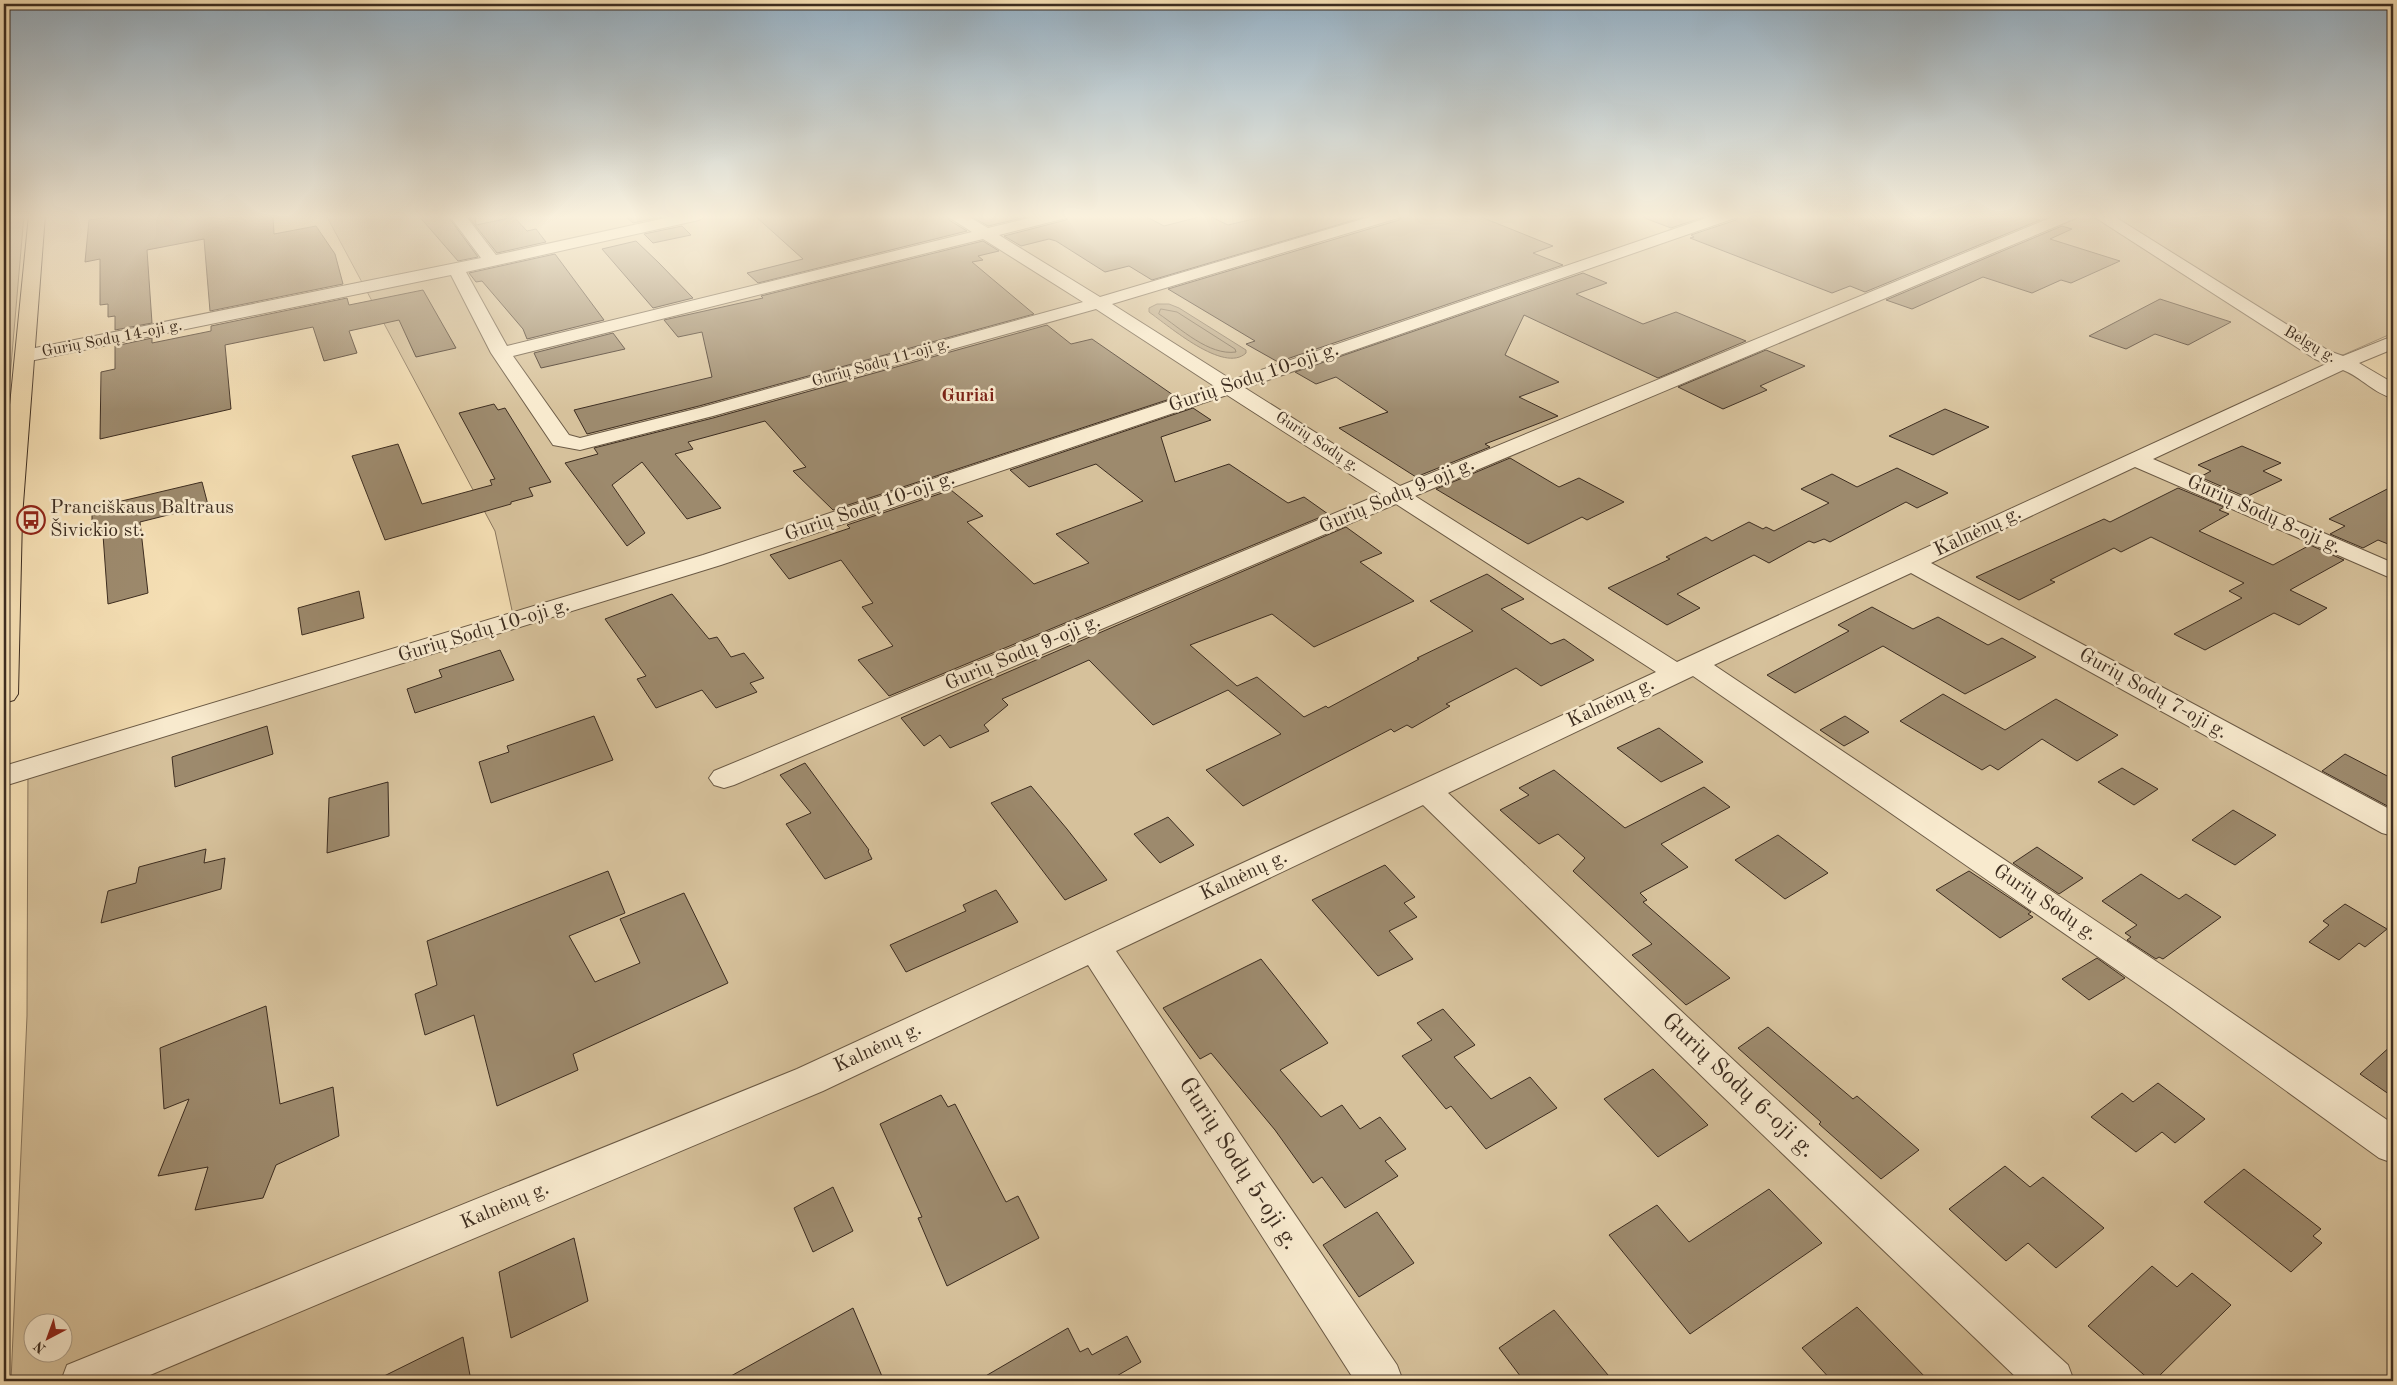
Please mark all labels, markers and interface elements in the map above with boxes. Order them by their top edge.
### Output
street label: Gurių Sodų 14-oji g. [40,318,184,360]
street label: Belgų g. [2281,324,2339,366]
street label: Gurių Sodų 11-oji g. [810,336,952,390]
street label: Gurių Sodų 10-oji g. [1166,340,1342,416]
district label: Guriai [941,387,995,406]
street label: Gurių Sodų g. [1272,409,1362,475]
street label: Gurių Sodų 9-oji g. [1316,454,1478,538]
street label: Gurių Sodų 10-oji g. [782,469,958,545]
street label: Gurių Sodų 8-oji g. [2184,472,2344,558]
place label: Pranciškaus Baltraus Šivickio st. [50,498,234,541]
street label: Kalnėnų g. [1931,503,2025,561]
bus stop icon: Pranciškaus Baltraus Šivickio st. [16,505,46,535]
street label: Gurių Sodų 10-oji g. [396,595,572,667]
street label: Gurių Sodų 9-oji g. [942,611,1104,695]
street label: Gurių Sodų 7-oji g. [2075,645,2231,743]
street label: Kalnėnų g. [1564,674,1658,732]
street label: Kalnėnų g. [1197,847,1291,905]
street label: Gurių Sodų g. [1989,861,2101,945]
street label: Gurių Sodų 6-oji g. [1657,1009,1819,1163]
street label: Kalnėnų g. [831,1019,925,1077]
street label: Gurių Sodų 5-oji g. [1173,1074,1303,1254]
street label: Kalnėnų g. [458,1178,552,1234]
north arrow [22,1312,72,1362]
text: N [31,1338,49,1356]

